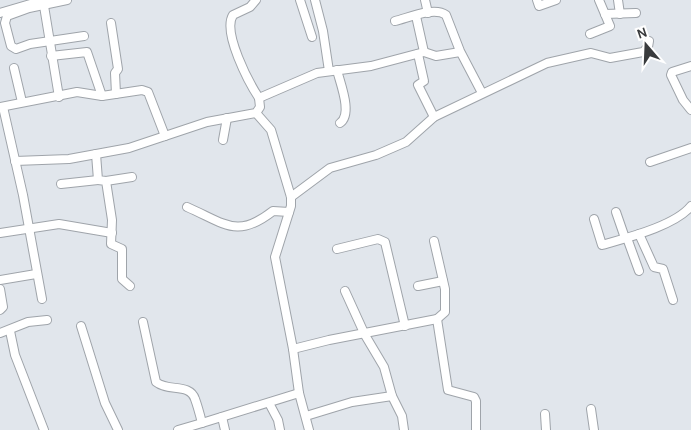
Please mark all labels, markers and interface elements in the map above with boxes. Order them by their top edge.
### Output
north arrow [621,20,671,70]
text: N [634,24,649,43]

